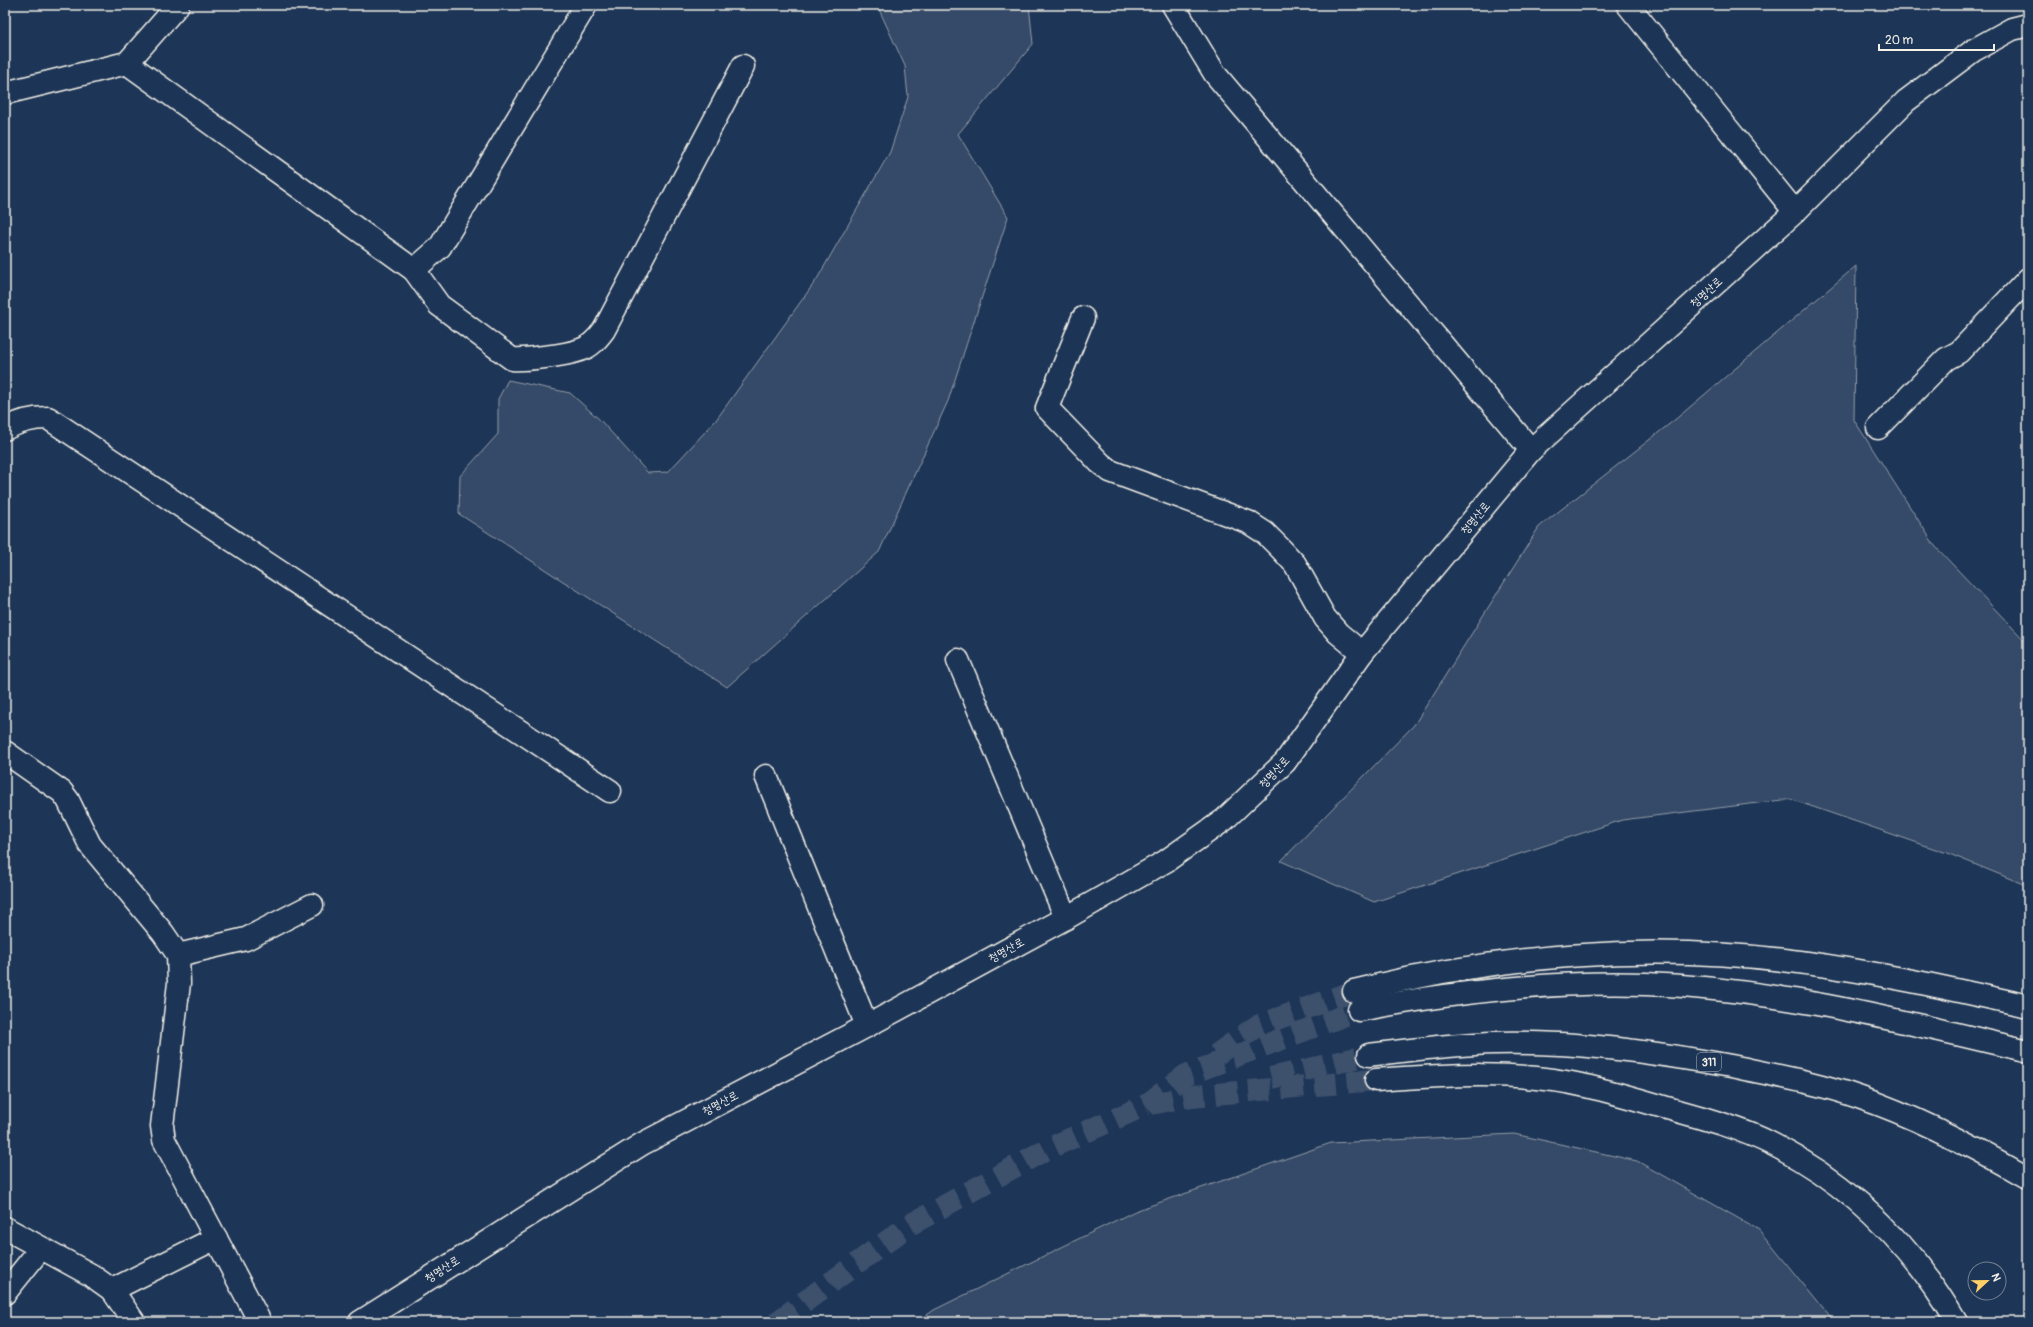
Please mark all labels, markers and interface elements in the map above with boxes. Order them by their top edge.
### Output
scale bar [1879,26,1994,52]
text: 20 m [1885,33,1914,48]
street label: 청명산로 [1687,274,1726,311]
street label: 청명산로 [1457,499,1494,538]
street label: 청명산로 [1256,753,1293,792]
street label: 청명산로 [986,935,1027,966]
road number: 311 [1697,1053,1721,1071]
street label: 청명산로 [700,1088,741,1119]
street label: 청명산로 [422,1253,463,1286]
north arrow [1967,1261,2007,1301]
text: N [1988,1272,2003,1284]

